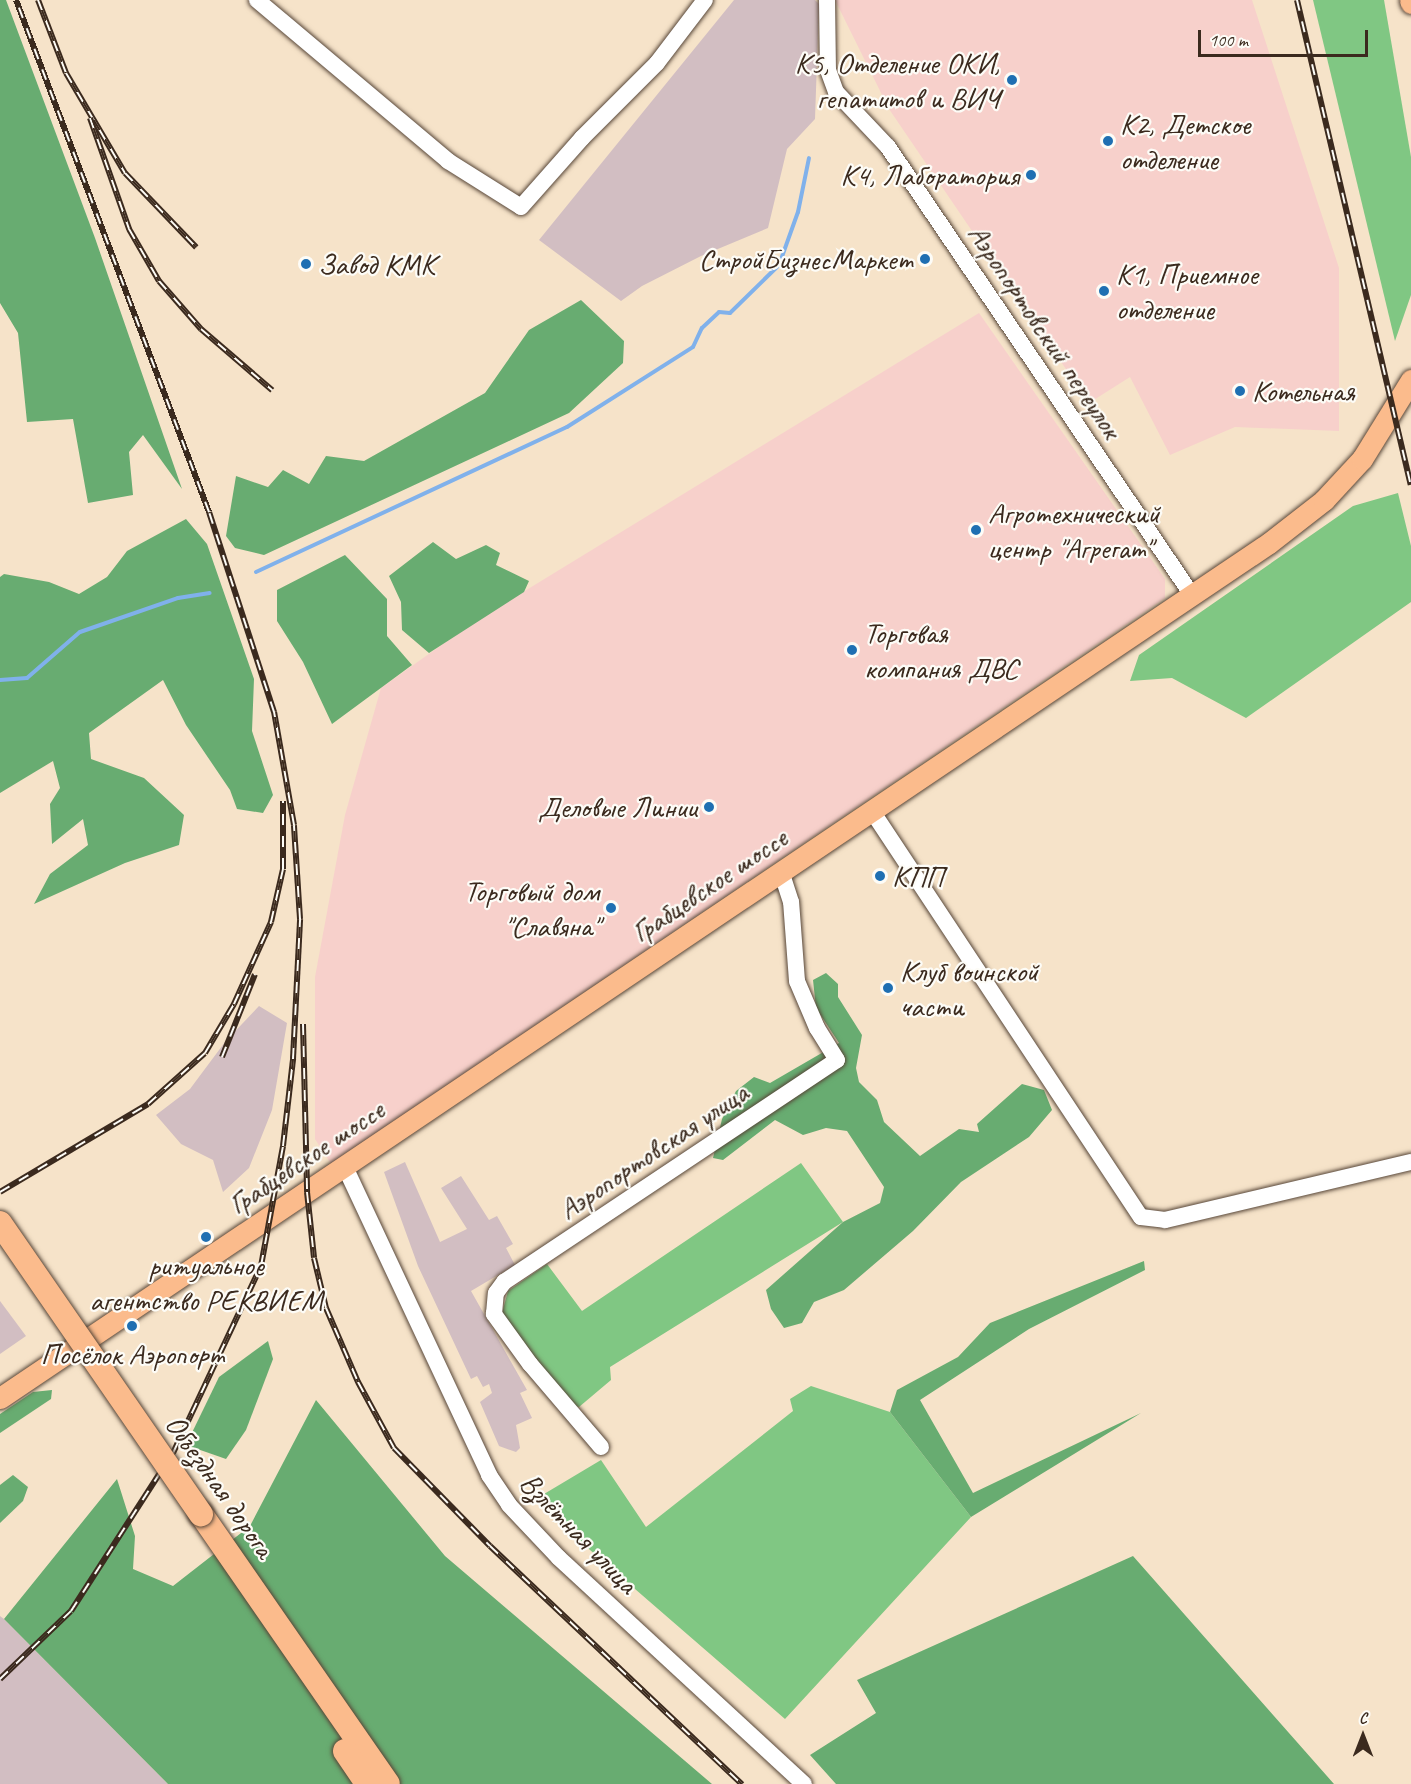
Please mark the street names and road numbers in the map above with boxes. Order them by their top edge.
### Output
street label: Аэропортовский переулок [960,217,1130,445]
street label: Грабцевское шоссе [624,820,794,950]
street label: Аэропортовская улица [550,1074,756,1228]
street label: Грабцевское шоссе [221,1092,391,1222]
street label: Объездная дорога [158,1407,282,1565]
street label: Взлётная улица [512,1464,646,1602]

